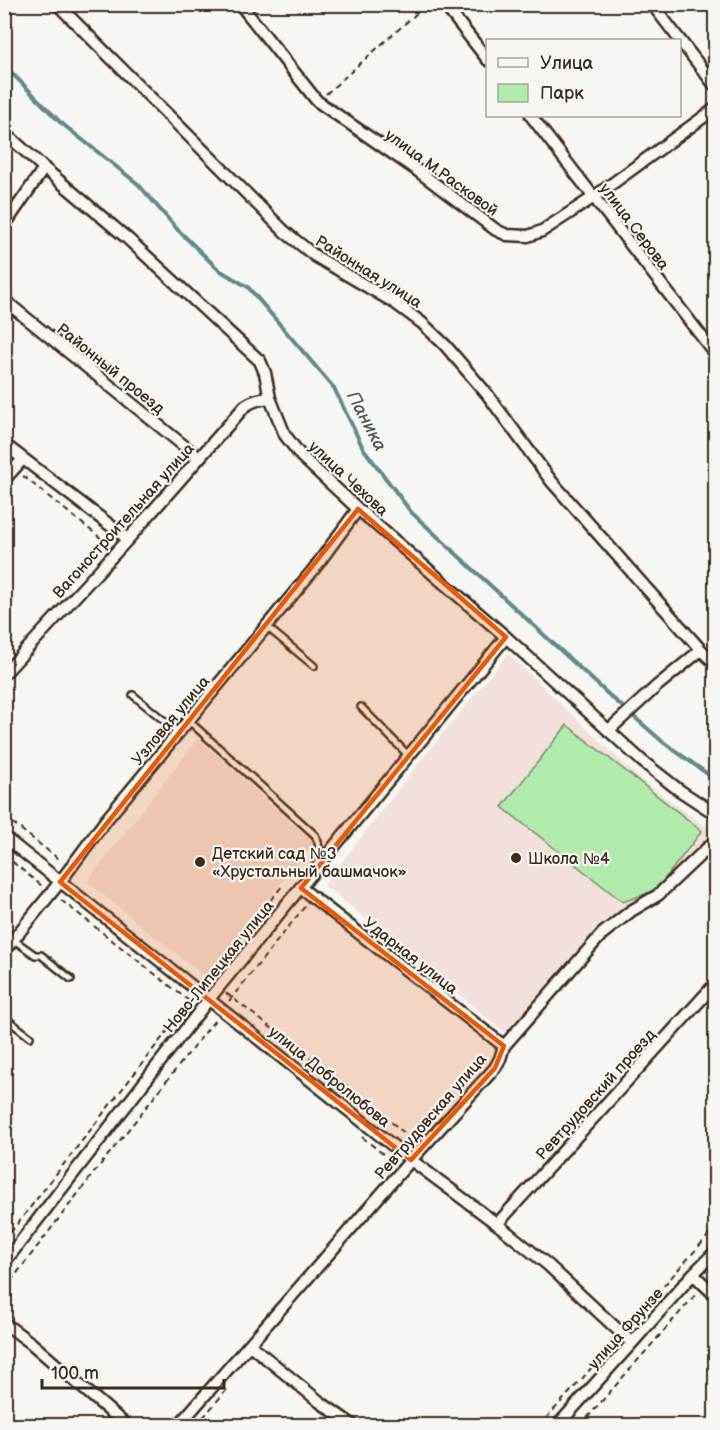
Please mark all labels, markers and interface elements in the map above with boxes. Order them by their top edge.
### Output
legend [486,39,681,117]
text: Улица [540,53,594,74]
text: Парк [540,83,584,104]
street label: улица М.Расковой [381,126,501,221]
street label: улица Серова [595,180,673,274]
street label: Районная улица [311,232,425,313]
street label: Районный проезд [52,320,168,419]
water label: Паника [342,388,391,455]
street label: улица Чехова [304,438,392,521]
street label: Вагоностроительная улица [49,439,199,602]
street label: Узловая улица [128,672,214,770]
place label: Детский сад №3 «Хрустальный башмачок» [212,845,407,882]
place label: Школа №4 [528,850,610,869]
marker: Школа №4 [509,851,523,865]
marker: Детский сад №3 «Хрустальный башмачок» [193,855,207,869]
street label: Ново-Липецкая улица [160,897,279,1037]
street label: Ударная улица [359,913,462,999]
street label: улица Добролюбова [265,1023,394,1132]
street label: Ревтрудовский проезд [532,1026,660,1164]
street label: Ревтрудовская улица [371,1050,491,1184]
street label: улица Фрунзе [585,1284,668,1374]
scale bar [42,1352,224,1390]
text: 100 m [51,1363,99,1384]

